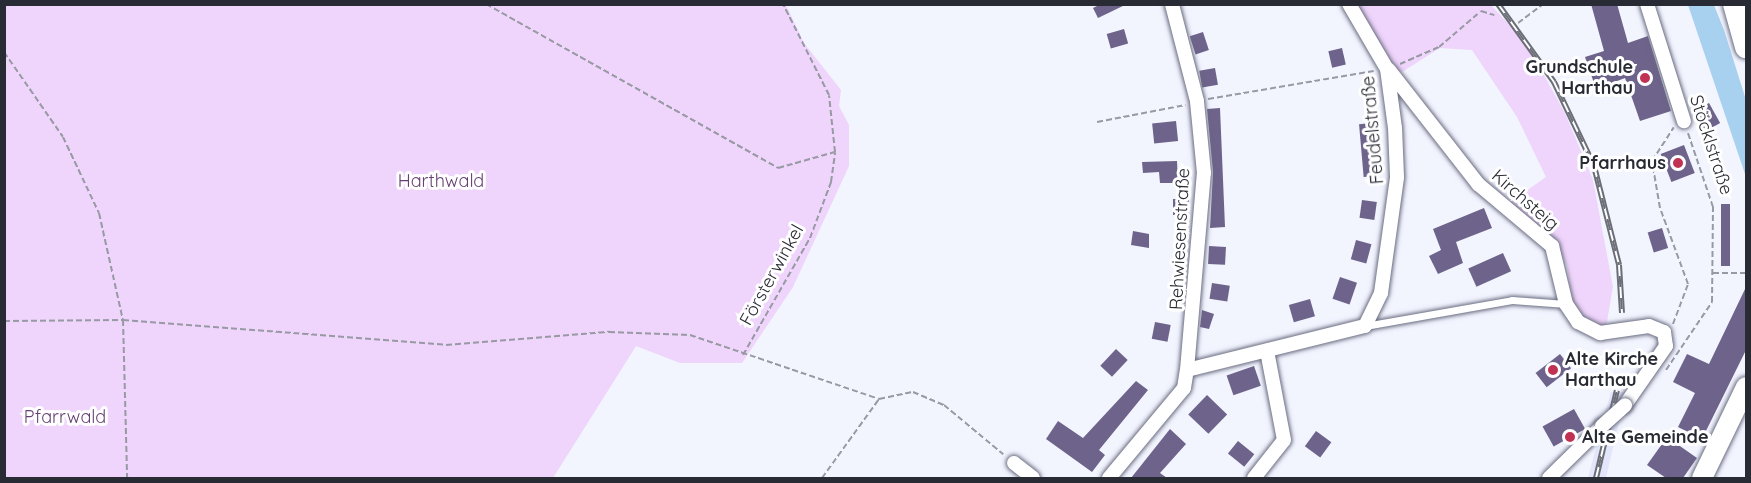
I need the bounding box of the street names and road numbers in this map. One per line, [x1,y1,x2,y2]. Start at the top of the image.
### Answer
street label: Feudelstraße [1358,75,1388,185]
street label: Stöcklstraße [1685,93,1737,197]
street label: Kirchsteig [1487,165,1563,235]
street label: Rehwiesenstraße [1165,167,1195,311]
street label: Försterwinkel [735,221,809,329]

